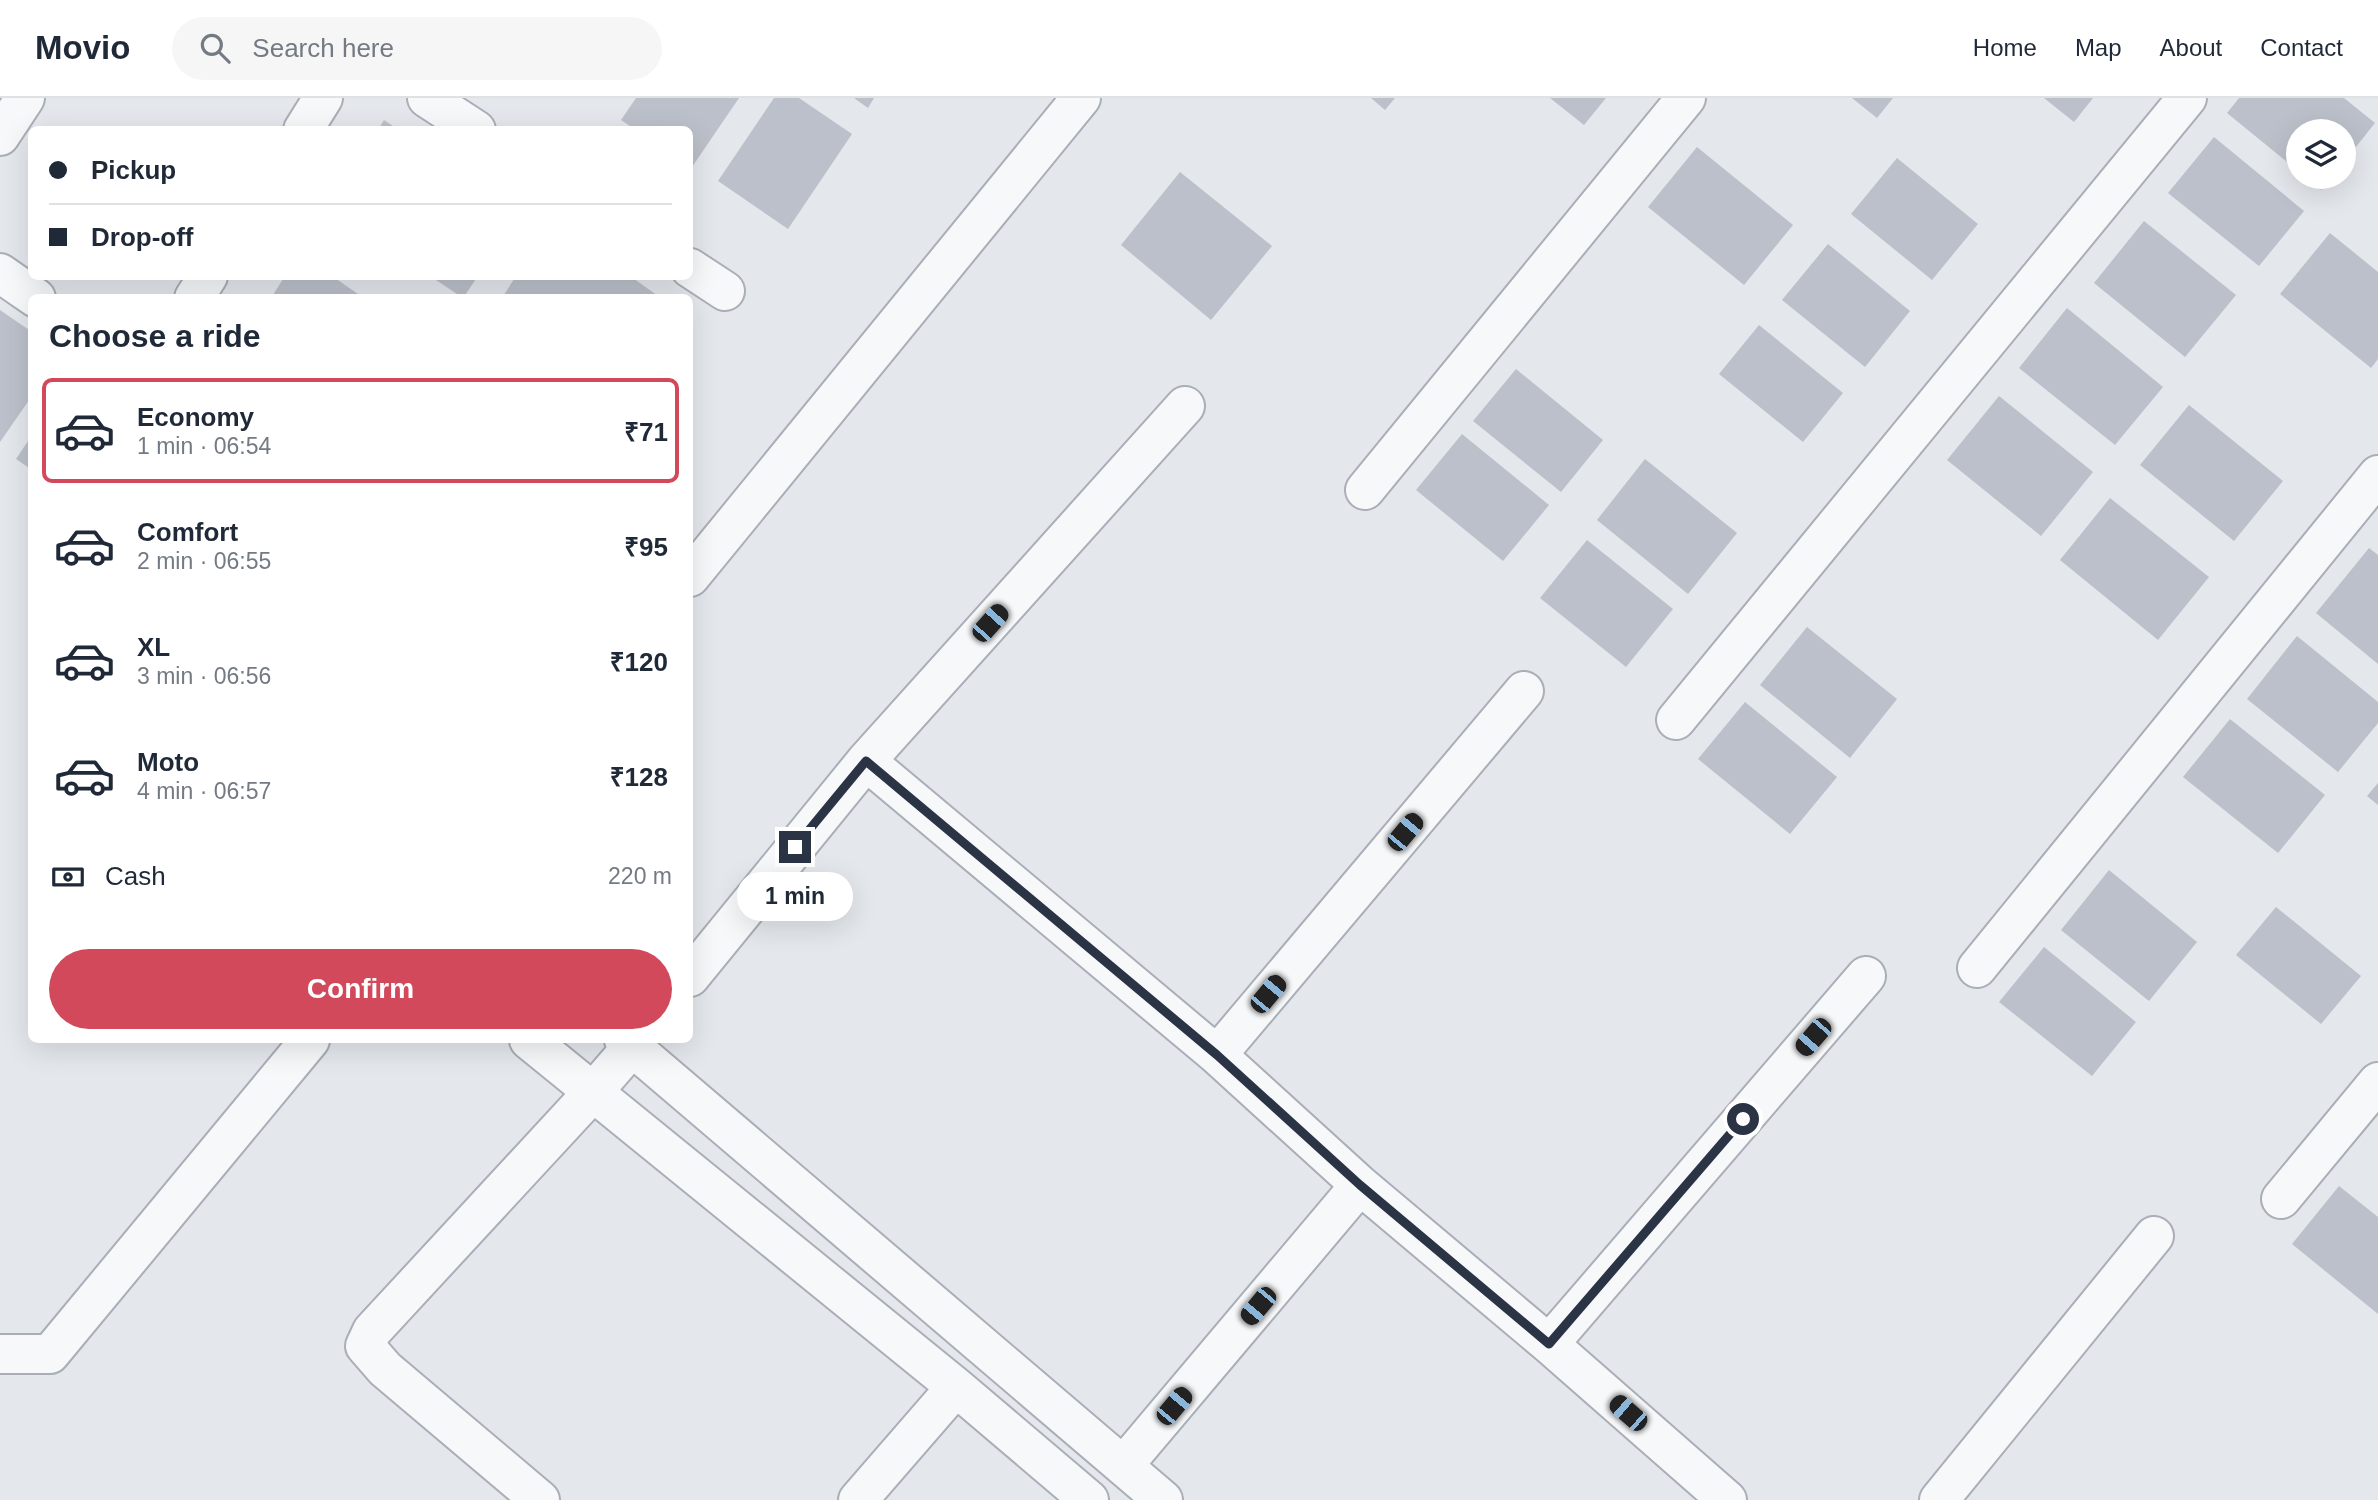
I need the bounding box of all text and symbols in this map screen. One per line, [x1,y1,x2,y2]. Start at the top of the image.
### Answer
search box [172,17,662,80]
text: Movio [35,29,130,66]
icon: search [196,29,234,67]
text: Search here [252,33,394,63]
text: Home [1973,34,2037,61]
text: Map [2075,34,2122,61]
text: About [2160,34,2222,61]
text: Contact [2260,34,2343,61]
map controls [2286,119,2356,189]
button: layers [2286,119,2356,189]
text: Pickup [91,155,176,185]
text: Drop-off [91,222,194,252]
text: Choose a ride [49,318,261,354]
icon: car [53,399,116,462]
text: Economy [137,402,254,432]
text: ₹71 [624,417,668,447]
text: 1 min · 06:54 [137,433,271,459]
icon: car [53,514,116,577]
text: Comfort [137,517,238,547]
text: ₹95 [624,532,668,562]
text: 2 min · 06:55 [137,548,271,574]
car [969,600,1012,646]
icon: car [53,629,116,692]
text: XL [137,632,170,662]
text: ₹120 [610,647,668,677]
text: 3 min · 06:56 [137,663,271,689]
icon: car [53,744,116,807]
text: Moto [137,747,199,777]
text: ₹128 [610,762,668,792]
text: 4 min · 06:57 [137,778,271,804]
car [1384,809,1427,855]
route end [779,831,811,863]
icon: cash [49,858,87,896]
text: Cash [105,861,166,891]
text: 220 m [608,863,672,889]
callout: 1 min [737,872,853,920]
text: 1 min [765,883,825,909]
button: Confirm [49,949,672,1029]
car [1247,971,1290,1017]
car [1792,1014,1835,1060]
route start [1727,1103,1759,1135]
car [1237,1283,1280,1329]
car [1153,1383,1196,1429]
car [1606,1391,1651,1435]

